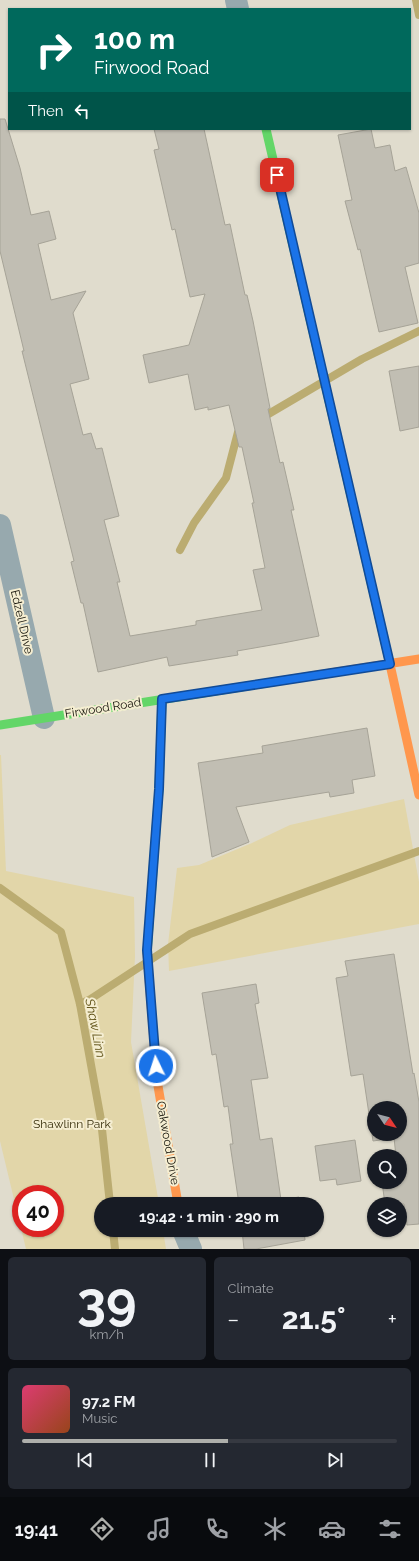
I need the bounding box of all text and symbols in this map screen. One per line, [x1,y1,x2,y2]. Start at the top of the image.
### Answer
text: 100 m [94,23,175,56]
icon: right [28,24,80,76]
text: Firwood Road [94,57,210,78]
icon: left [71,100,93,122]
text: Then [28,102,63,120]
pin [260,158,294,192]
icon: arrive [266,164,288,186]
street label: Edzell Drive [8,589,36,655]
street label: Firwood Road [64,695,142,721]
water label: Shaw Linn [82,996,109,1059]
position arrow [135,1045,177,1087]
street label: Oakwood Drive [154,1100,182,1186]
north arrow [367,1101,407,1141]
map controls [367,1101,407,1237]
park label: Shawlinn Park [33,1117,112,1131]
button: search [367,1149,407,1189]
speed limit sign: 40 [12,1185,64,1237]
button: layers [367,1197,407,1237]
text: 19:42 · 1 min · 290 m [139,1208,279,1226]
text: 39 [77,1270,137,1331]
text: Climate [228,1281,274,1296]
text: 21.5° [282,1301,345,1336]
text: − [228,1306,239,1332]
text: + [388,1306,397,1332]
text: km/h [90,1327,124,1342]
text: 97.2 FM [82,1393,135,1411]
text: Music [82,1411,117,1426]
icon: previous [74,1449,96,1471]
icon: pause [199,1449,221,1471]
icon: next [324,1449,346,1471]
icon: directions [88,1515,116,1543]
icon: music [145,1515,173,1543]
icon: phone [203,1515,231,1543]
icon: climate [261,1515,289,1543]
icon: car [318,1515,346,1543]
icon: filters [376,1515,404,1543]
text: 19:41 [15,1519,58,1540]

